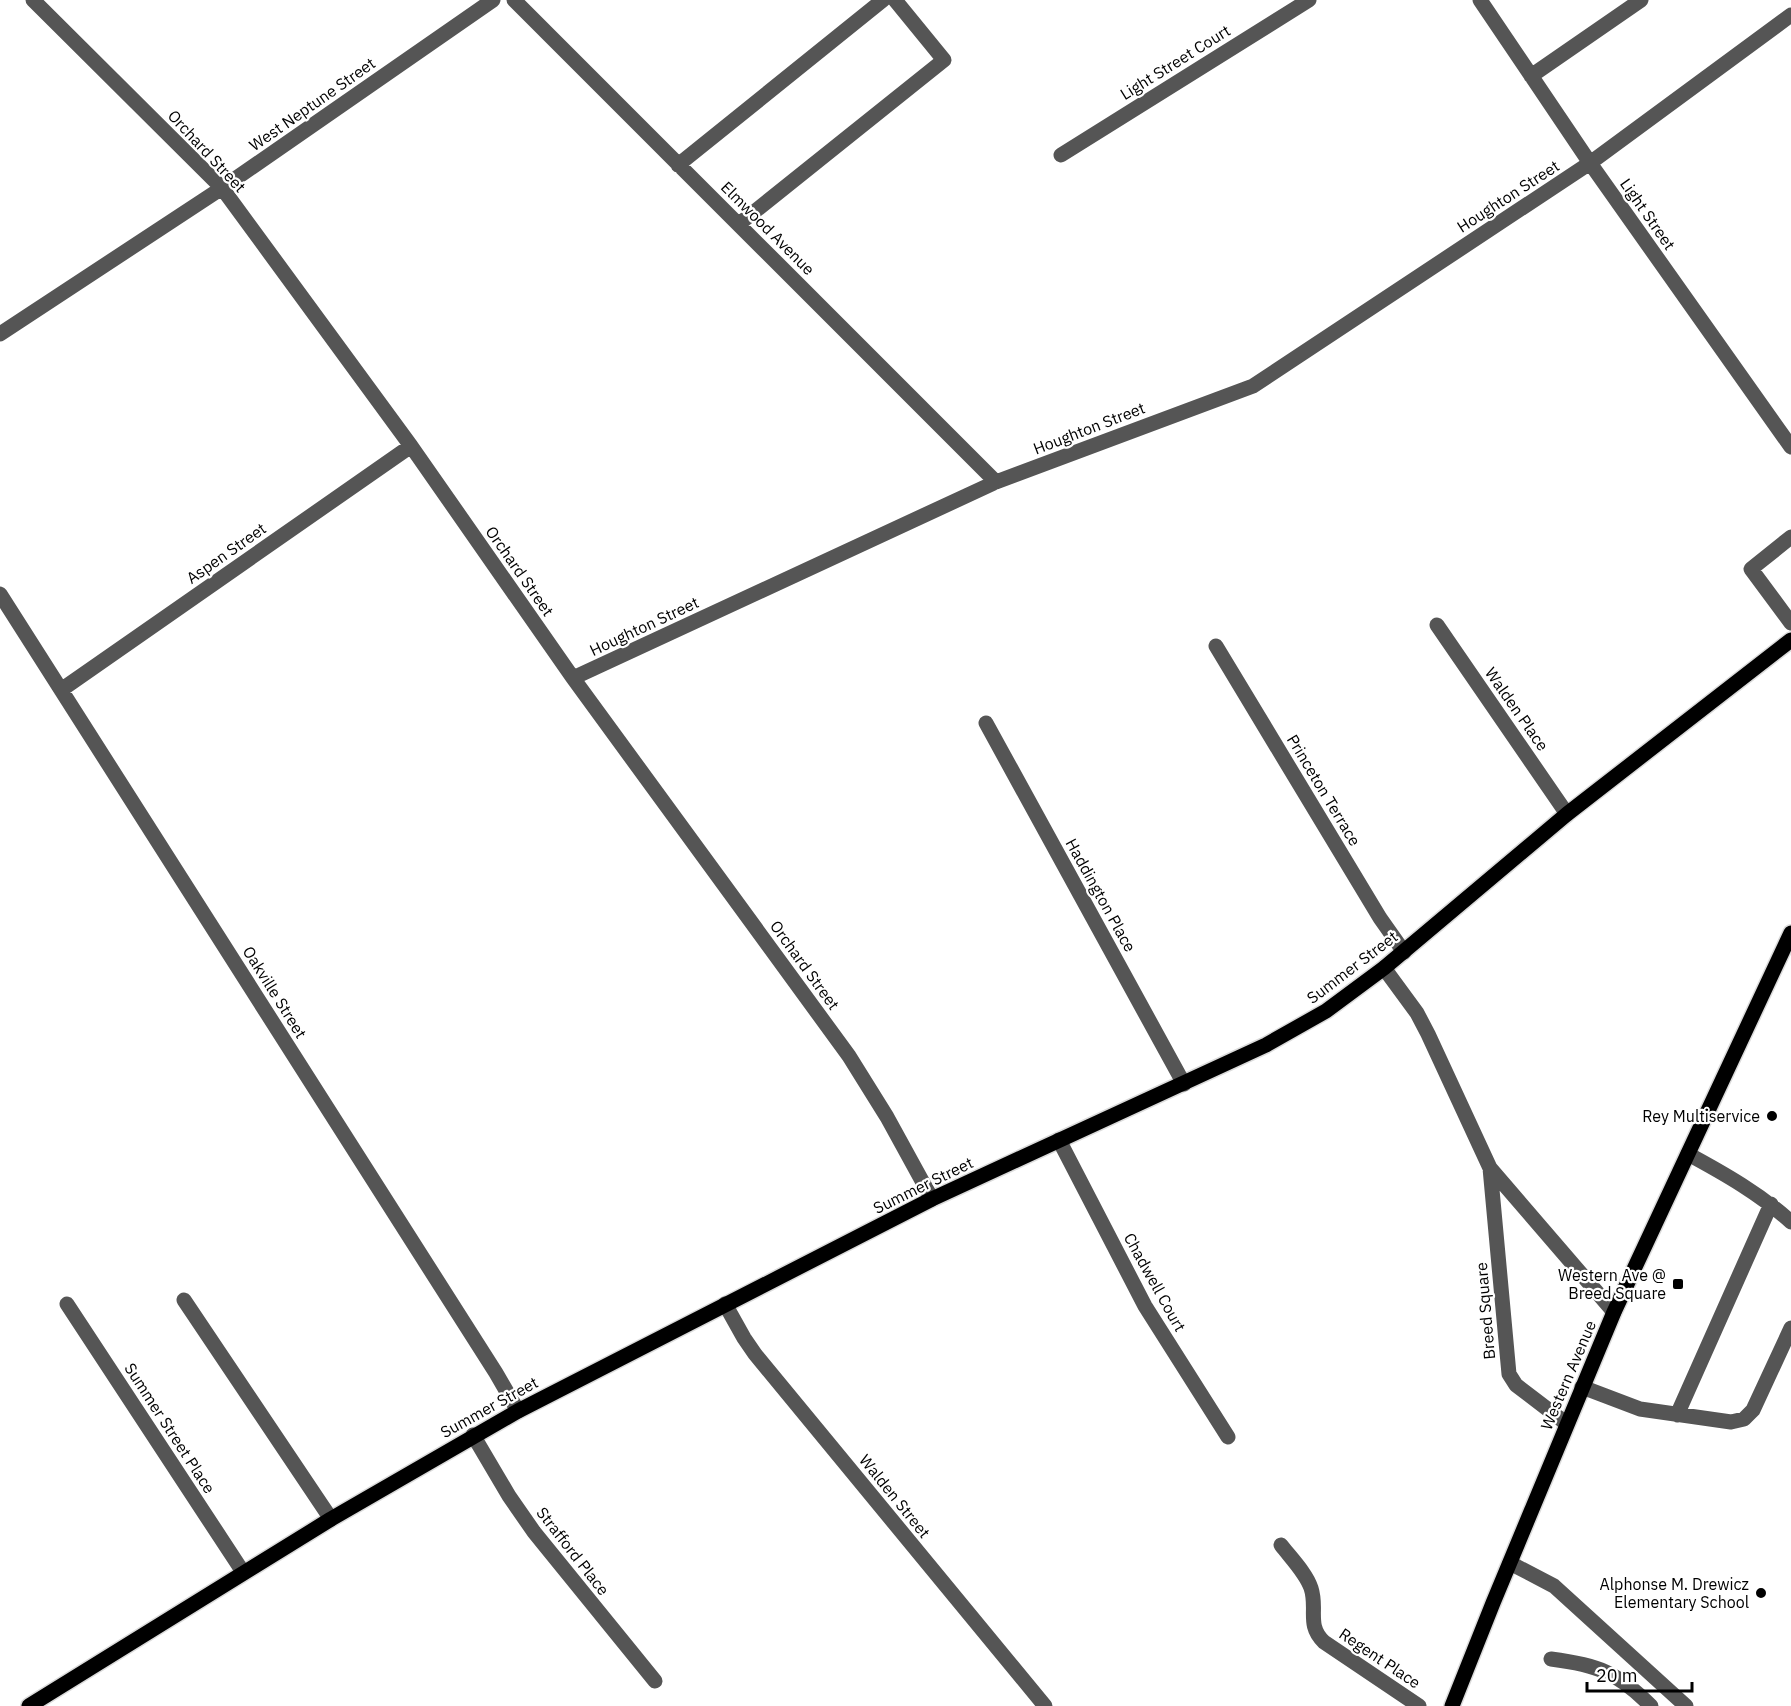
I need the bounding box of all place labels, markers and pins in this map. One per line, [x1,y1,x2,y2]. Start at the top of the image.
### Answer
place label: Rey Multiservice [1642,1106,1760,1126]
marker: Rey Multiservice [1765,1109,1779,1123]
place label: Western Ave @ Breed Square [1558,1265,1666,1303]
marker: Western Ave @ Breed Square [1671,1277,1685,1291]
place label: Alphonse M. Drewicz Elementary School [1600,1574,1749,1612]
marker: Alphonse M. Drewicz Elementary School [1754,1586,1768,1600]

